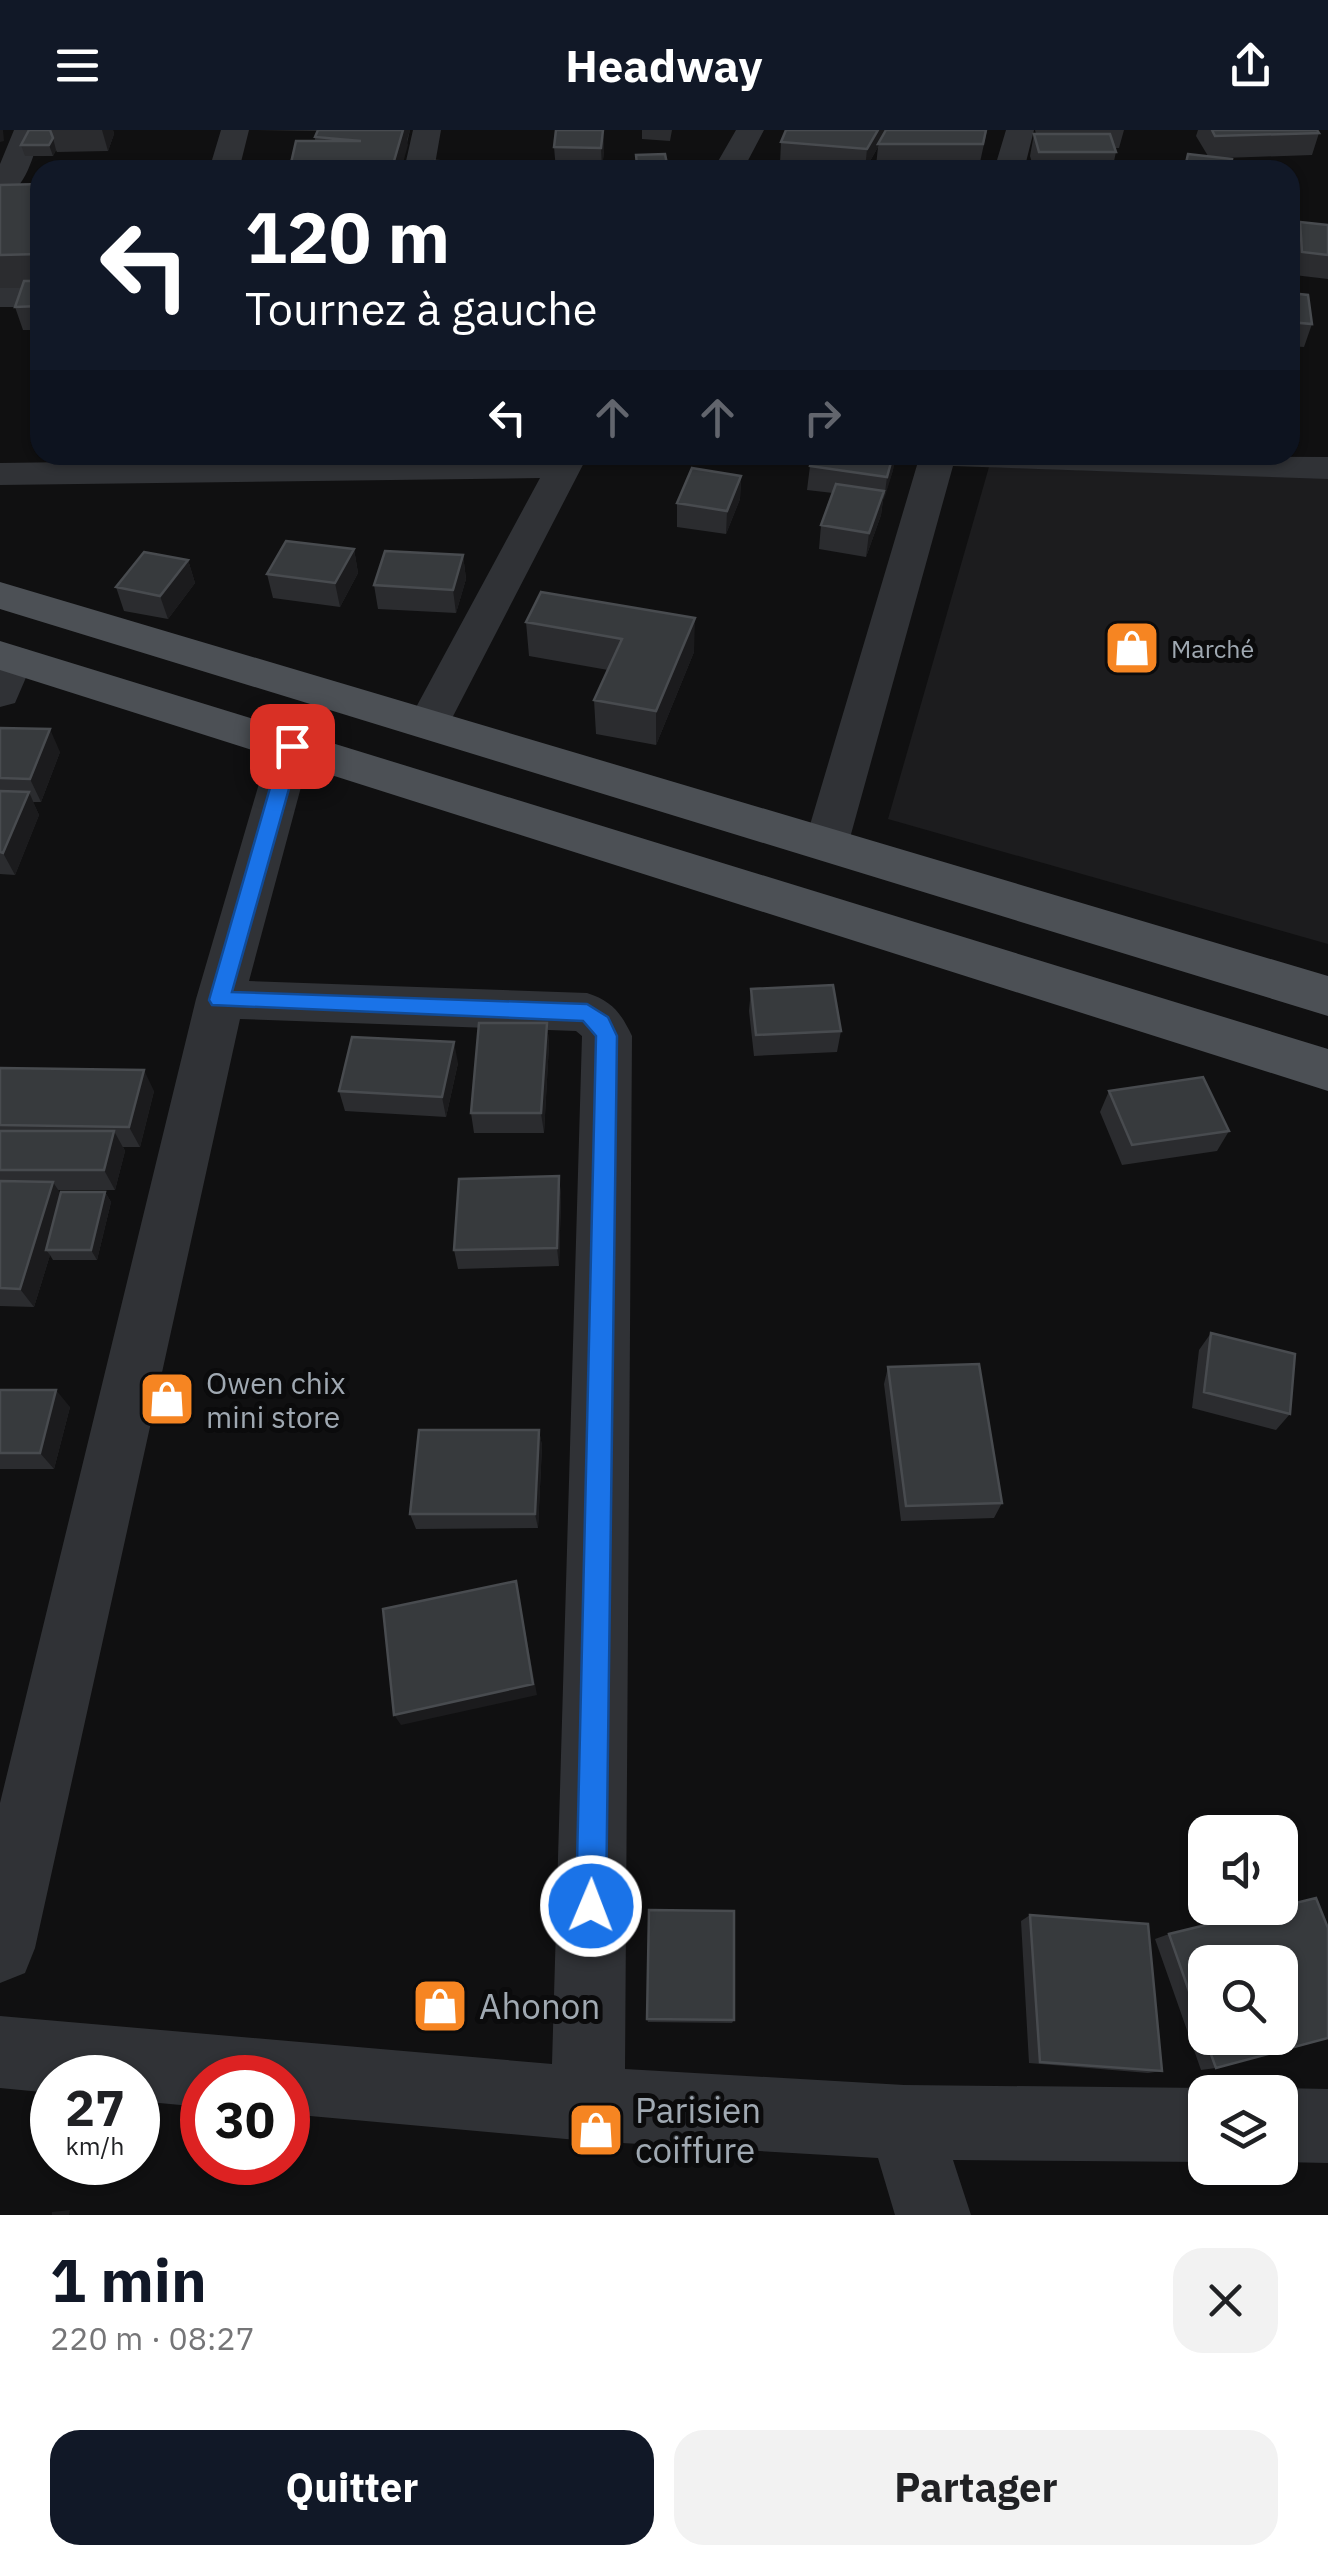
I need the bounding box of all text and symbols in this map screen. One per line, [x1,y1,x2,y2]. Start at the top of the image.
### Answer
text: Headway [565,36,763,94]
icon: menu [50,38,105,93]
icon: share [1223,38,1278,93]
text: 120 m [245,191,450,282]
icon: left [80,200,210,330]
text: Tournez à gauche [245,279,597,337]
icon: left [480,390,535,445]
icon: ahead [585,390,640,445]
icon: ahead [690,390,745,445]
icon: right [795,390,850,445]
shop icon: Marché [1102,618,1162,678]
place label: Marché [1171,632,1254,665]
pin [250,704,335,789]
icon: arrive [265,719,320,774]
place label: Owen chix mini store [206,1363,346,1436]
shop icon: Owen chix mini store [137,1369,197,1429]
map controls [1188,1815,1298,2185]
button: sound [1188,1815,1298,1925]
position arrow [539,1854,643,1958]
button: search [1188,1945,1298,2055]
shop icon: Ahonon [410,1976,470,2036]
place label: Ahonon [479,1983,600,2029]
speed limit sign: 30 [180,2055,310,2185]
text: 27 [65,2075,125,2140]
button: layers [1188,2075,1298,2185]
place label: Parisien coiffure [635,2087,761,2173]
shop icon: Parisien coiffure [566,2100,626,2160]
text: km/h [66,2129,124,2162]
text: 1 min [50,2240,207,2319]
button: close [1173,2248,1278,2353]
text: 220 m · 08:27 [50,2317,255,2359]
button: Quitter [50,2430,654,2545]
button: Partager [674,2430,1278,2545]

